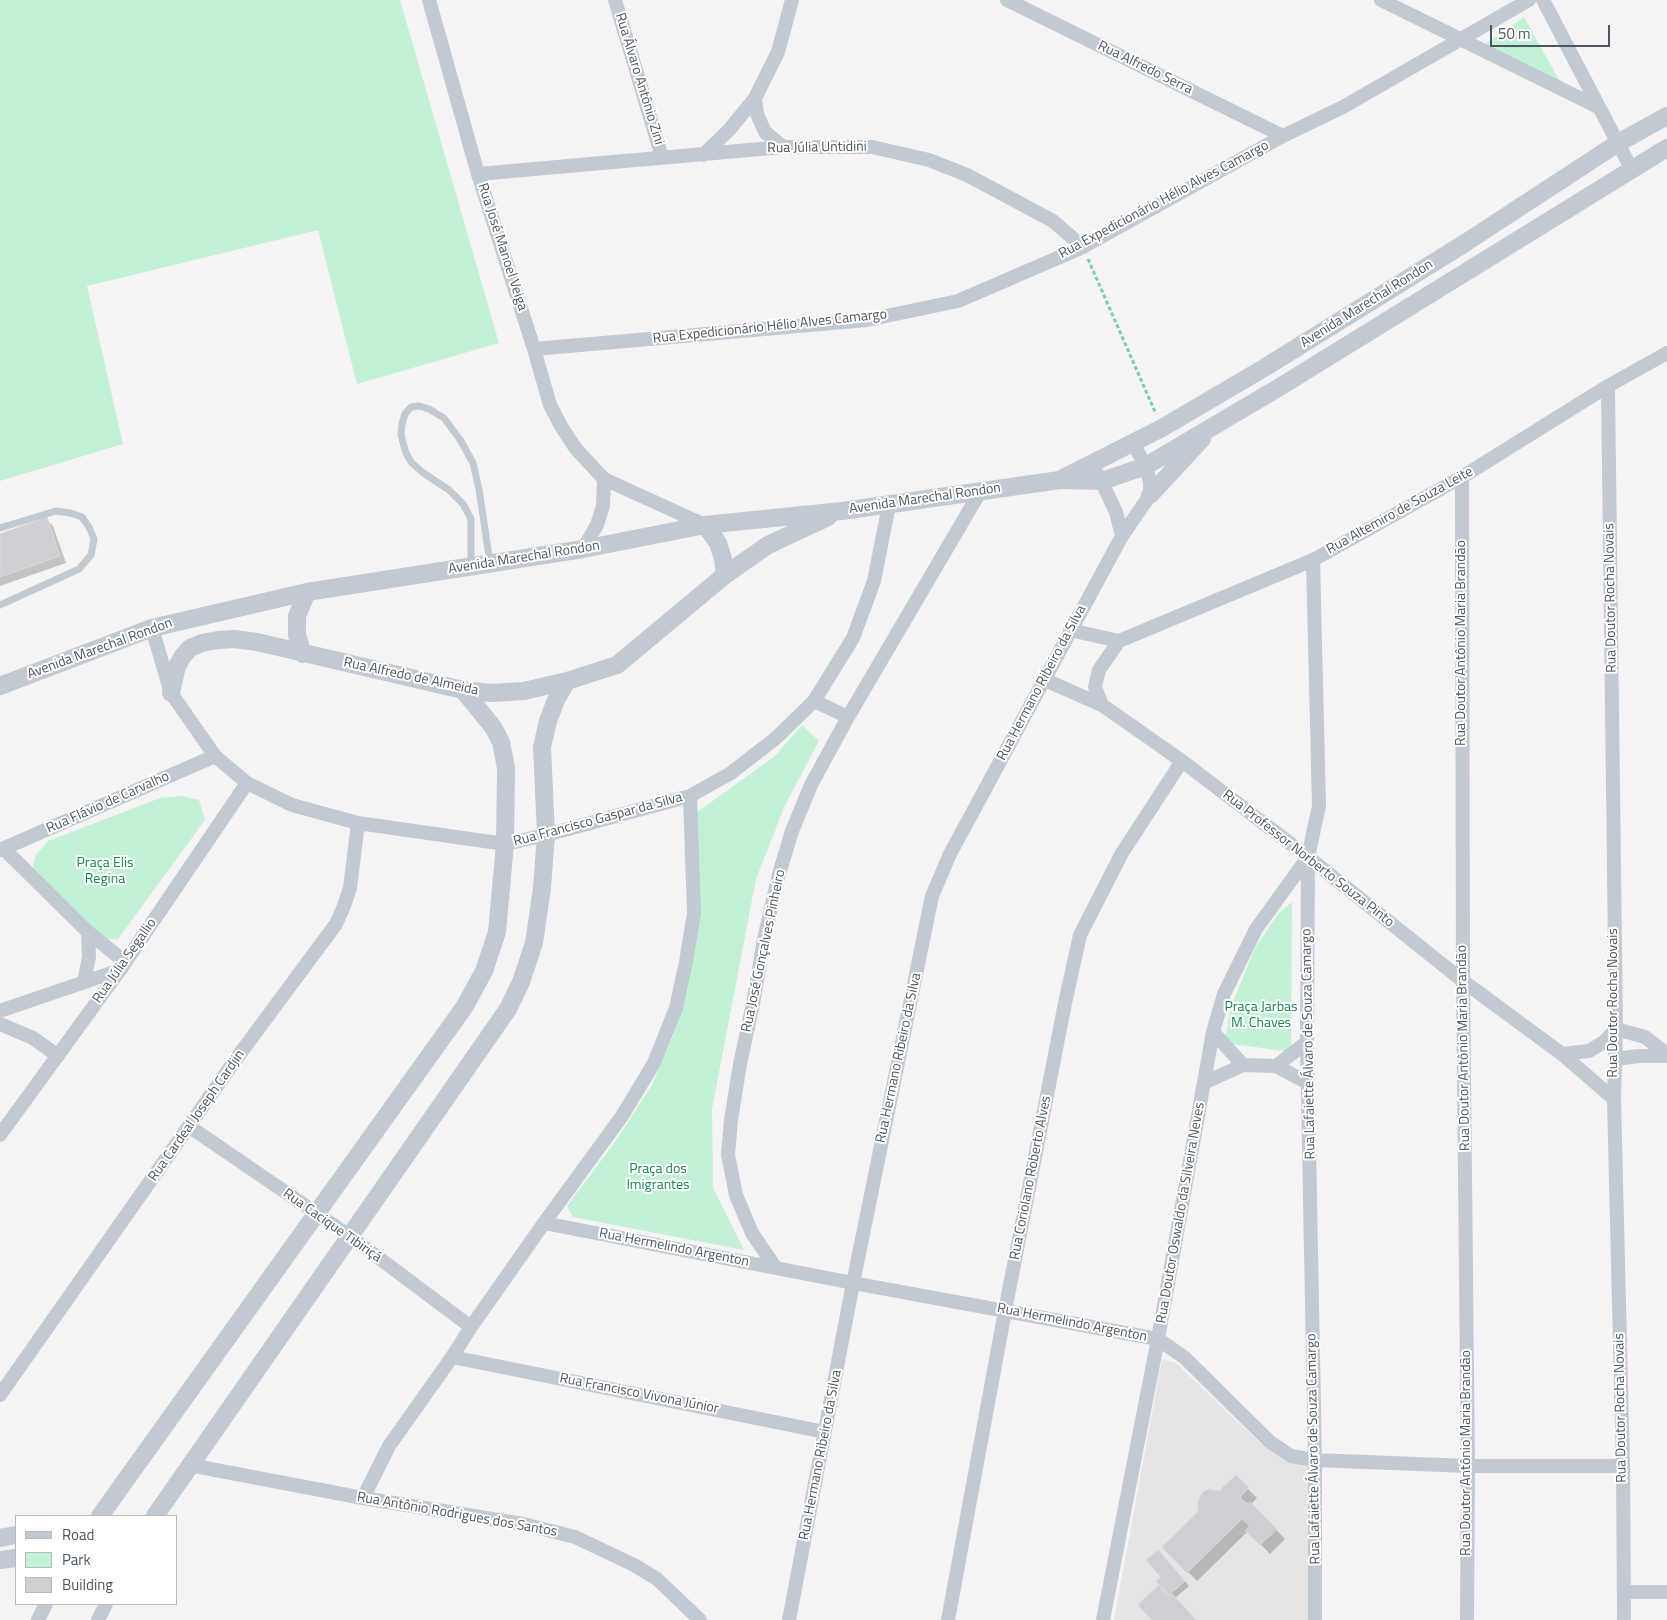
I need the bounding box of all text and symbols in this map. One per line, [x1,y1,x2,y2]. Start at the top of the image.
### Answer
street label: Rua Álvaro Antônio Zini [611,11,667,147]
scale bar [1492,15,1612,47]
text: 50 m [1498,22,1531,45]
street label: Rua Alfredo Serra [1095,38,1195,98]
street label: Rua Expedicionário Hélio Alves Camargo [1056,137,1272,263]
street label: Rua Júlia Untidini [767,139,867,157]
street label: Rua José Manoel Veiga [473,181,531,313]
street label: Avenida Marechal Rondon [1298,256,1436,352]
street label: Rua Expedicionário Hélio Alves Camargo [652,306,888,348]
street label: Rua Altemiro de Souza Leite [1324,464,1476,558]
street label: Avenida Marechal Rondon [848,480,1002,518]
street label: Rua Doutor Rocha Novais [1601,523,1621,673]
street label: Avenida Marechal Rondon [447,538,601,578]
street label: Rua Doutor Antônio Maria Brandão [1454,540,1470,746]
street label: Rua Hermano Ribeiro da Silva [994,602,1090,764]
street label: Avenida Marechal Rondon [25,615,175,683]
street label: Rua Alfredo de Almeida [342,655,480,699]
street label: Rua Flávio de Carvalho [44,768,172,838]
street label: Rua Professor Norberto Souza Pinto [1219,787,1397,931]
street label: Rua Francisco Gaspar da Silva [512,789,684,851]
park label: Praça Elis Regina [77,856,133,889]
street label: Rua José Gonçalves Pinheiro [739,868,789,1034]
street label: Rua Júlia Segallio [90,915,160,1007]
street label: Rua Lafaiette Álvaro de Souza Camargo [1299,928,1319,1160]
street label: Rua Doutor Rocha Novais [1606,928,1622,1078]
street label: Rua Doutor Antônio Maria Brandão [1454,945,1474,1151]
street label: Rua Hermano Ribeiro da Silva [873,971,925,1145]
park label: Praça Jarbas M. Chaves [1224,1000,1298,1032]
street label: Rua Cardeal Joseph Cardjin [145,1047,249,1185]
street label: Rua Coriolano Roberto Alves [1007,1095,1055,1261]
street label: Rua Doutor Oswaldo da Silveira Neves [1153,1101,1209,1325]
park label: Praça dos Imigrantes [626,1162,690,1194]
street label: Rua Cacique Tibiriçá [279,1186,385,1266]
street label: Rua Hermelindo Argenton [598,1225,750,1271]
street label: Rua Hermelindo Argenton [996,1300,1148,1346]
street label: Rua Lafaiette Álvaro de Souza Camargo [1304,1333,1324,1565]
street label: Rua Doutor Rocha Novais [1611,1333,1631,1483]
street label: Rua Doutor Antônio Maria Brandão [1459,1350,1475,1556]
street label: Rua Hermano Ribeiro da Silva [796,1368,846,1542]
street label: Rua Francisco Vivona Júnior [558,1370,720,1418]
street label: Rua Antônio Rodrigues dos Santos [356,1489,558,1541]
legend [15,1515,178,1605]
text: Road [62,1523,94,1546]
text: Park [62,1548,91,1571]
text: Building [62,1573,113,1596]

